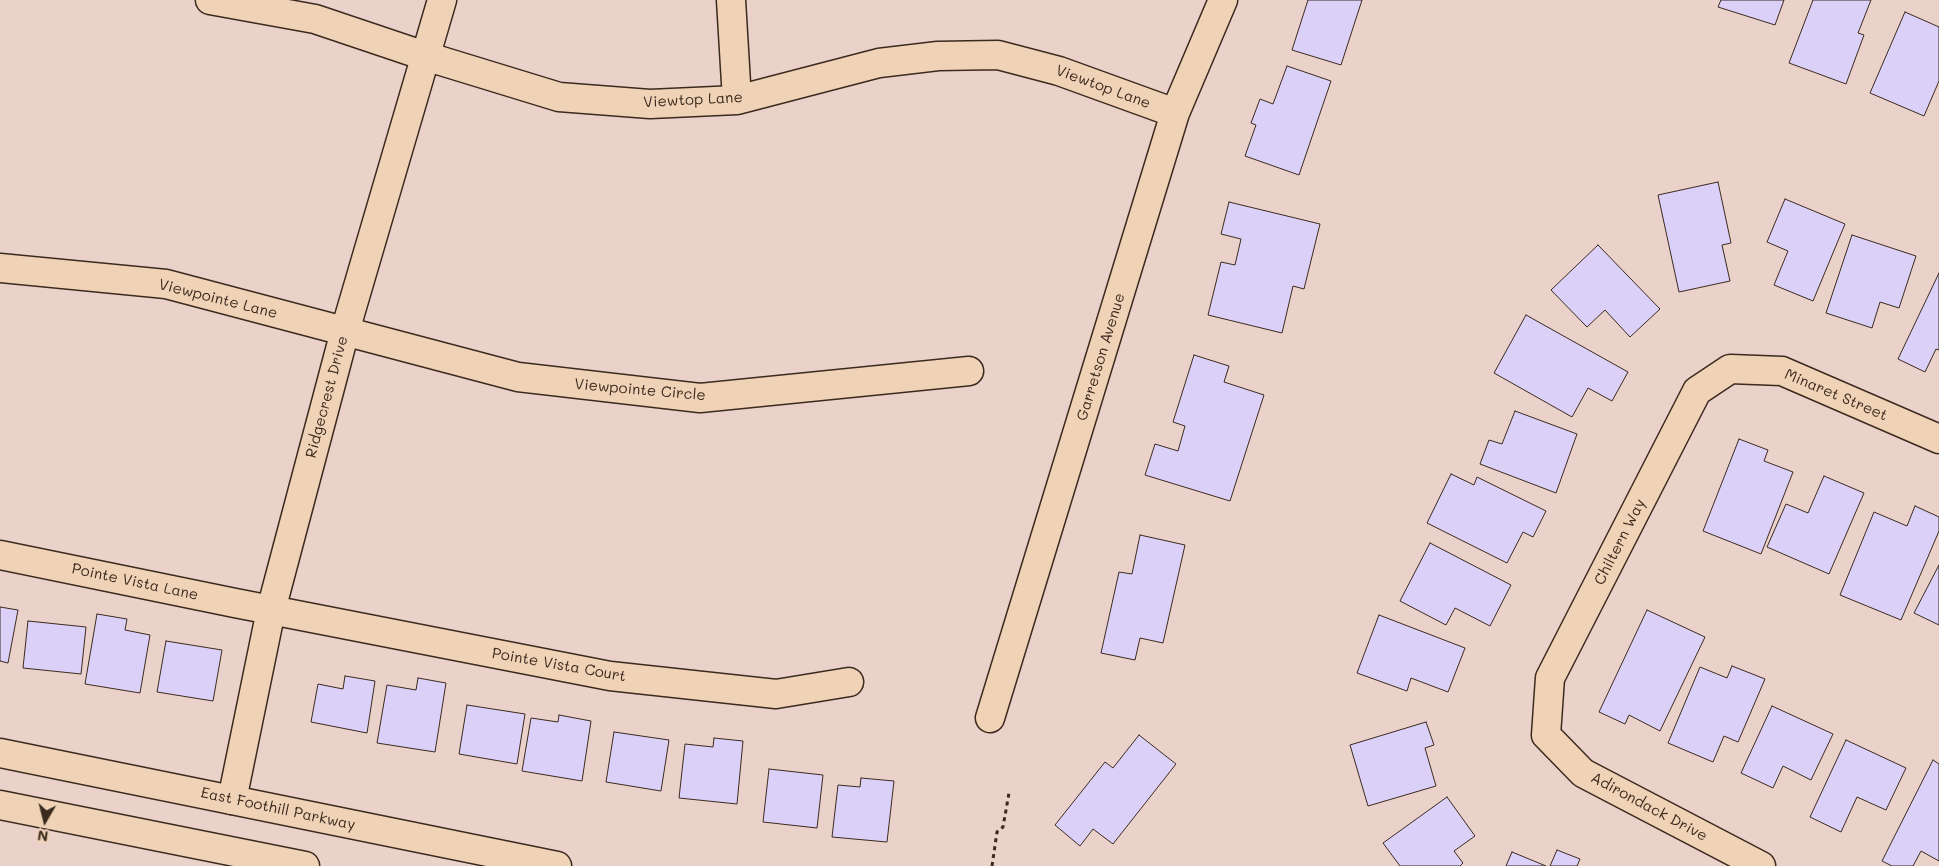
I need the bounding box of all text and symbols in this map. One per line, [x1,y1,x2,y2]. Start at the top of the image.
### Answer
street label: Viewtop Lane [1053,62,1153,112]
street label: Viewtop Lane [643,88,743,112]
street label: Viewpointe Lane [157,276,279,322]
street label: Garretson Avenue [1073,291,1129,423]
street label: Ridgecrest Drive [302,334,352,460]
street label: Minaret Street [1782,365,1890,425]
street label: Viewpointe Circle [574,375,706,405]
street label: Chiltern Way [1591,496,1649,588]
street label: Pointe Vista Lane [70,560,200,604]
street label: Pointe Vista Court [491,644,627,686]
street label: Adirondack Drive [1588,769,1710,845]
street label: East Foothill Parkway [199,784,357,834]
north arrow [20,796,70,846]
text: N [36,826,49,846]

